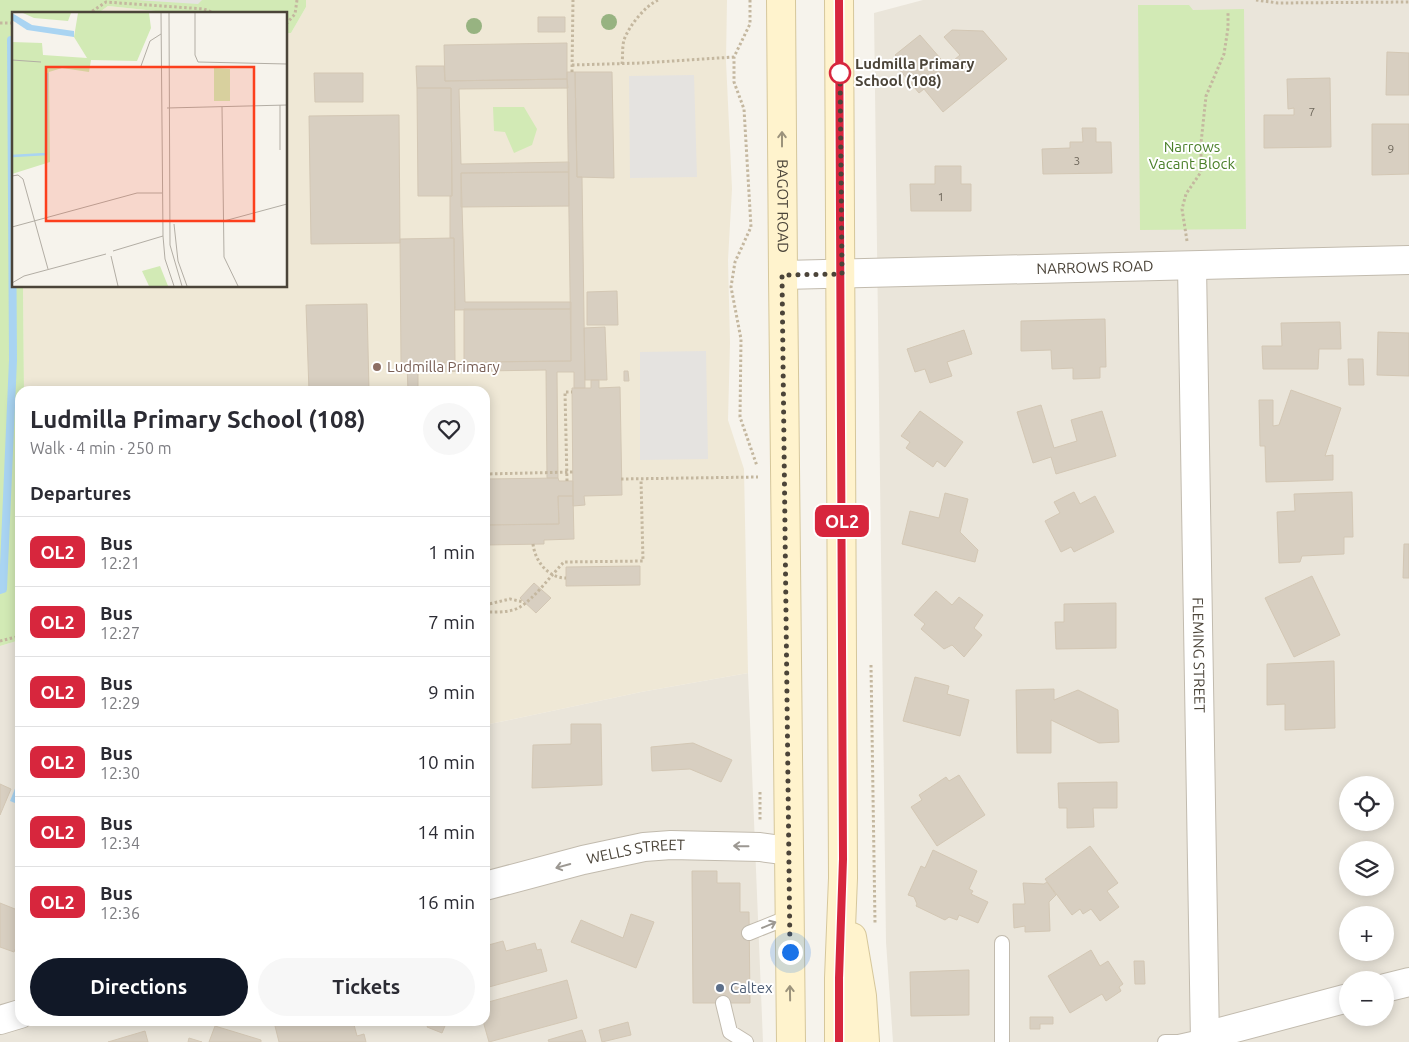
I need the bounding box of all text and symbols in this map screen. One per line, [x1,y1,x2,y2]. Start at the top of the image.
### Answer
inset map [12,12,288,288]
place label: Ludmilla Primary School (108) [855,55,975,89]
marker: Ludmilla Primary School (108) [829,62,851,84]
house number: 7 [1309,105,1315,118]
one-way arrow [777,131,787,148]
park label: Narrows Vacant Block [1149,138,1236,172]
house number: 9 [1388,142,1394,155]
house number: 3 [1074,154,1080,167]
street label: BAGOT ROAD [774,159,792,253]
house number: 1 [938,190,944,203]
street label: NARROWS ROAD [1036,257,1154,277]
place label: Ludmilla Primary [387,358,500,375]
marker: Ludmilla Primary [371,361,383,373]
button: heart [423,403,475,455]
text: Ludmilla Primary School (108) [30,406,365,433]
text: Walk · 4 min · 250 m [30,439,172,457]
text: Departures [30,482,131,504]
line badge: OL2 [813,505,871,537]
text: OL2 [825,511,859,531]
text: Bus [100,532,133,554]
text: 1 min [428,541,475,563]
text: OL2 [40,542,75,562]
text: 12:21 [100,554,140,572]
street label: FLEMING STREET [1190,597,1208,714]
text: Bus [100,602,133,624]
text: 7 min [428,611,475,633]
text: OL2 [40,612,75,632]
text: 12:27 [100,624,140,642]
text: Bus [100,672,133,694]
text: 9 min [428,681,475,703]
text: OL2 [40,682,75,702]
text: 12:29 [100,694,140,712]
text: Bus [100,742,133,764]
text: 10 min [417,751,475,773]
text: OL2 [40,752,75,772]
text: 12:30 [100,764,140,782]
map controls [1339,776,1394,1026]
button: locate [1339,776,1394,831]
text: Bus [100,812,133,834]
text: 14 min [417,821,475,843]
text: OL2 [40,822,75,842]
text: 12:34 [100,834,140,852]
street label: WELLS STREET [585,836,686,867]
button: layers [1339,841,1394,896]
one-way arrow [733,842,749,851]
one-way arrow [555,861,571,871]
text: Bus [100,882,133,904]
text: 16 min [417,891,475,913]
text: OL2 [40,892,75,912]
text: 12:36 [100,904,140,922]
button: + [1339,906,1394,961]
one-way arrow [761,920,776,930]
your location [778,940,803,965]
button: Directions [30,958,248,1016]
button: Tickets [258,958,475,1016]
button: − [1339,971,1394,1026]
place label: Caltex [730,979,773,996]
marker: Caltex [714,982,726,994]
one-way arrow [785,986,795,1002]

